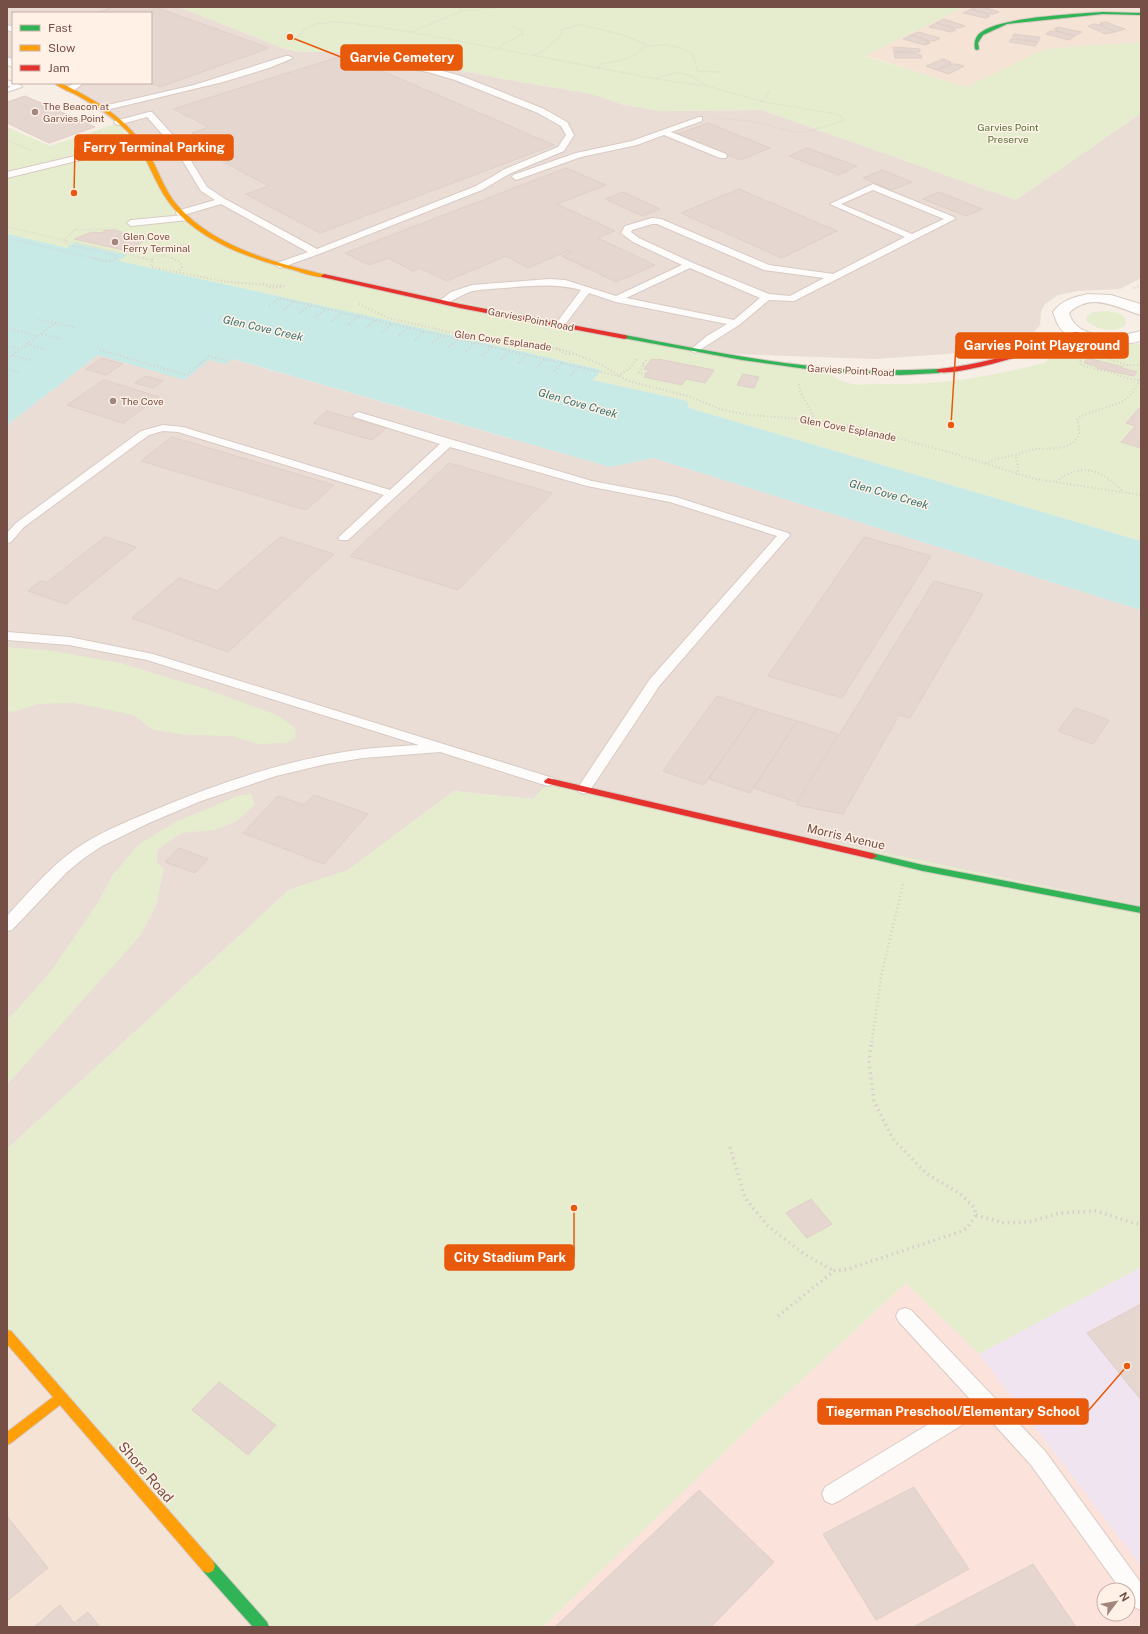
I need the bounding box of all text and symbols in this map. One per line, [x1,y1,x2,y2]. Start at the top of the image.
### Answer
legend [12,12,152,84]
text: Fast [48,21,73,35]
text: Slow [48,41,76,55]
callout: Garvie Cemetery [341,45,462,70]
text: Garvie Cemetery [350,50,455,65]
text: Jam [48,61,70,75]
place label: The Beacon at Garvies Point [43,100,109,124]
marker: The Beacon at Garvies Point [30,107,40,117]
park label: Garvies Point Preserve [977,121,1039,145]
callout: Ferry Terminal Parking [75,135,233,160]
text: Ferry Terminal Parking [83,140,225,155]
place label: Glen Cove Ferry Terminal [123,230,190,254]
marker: Glen Cove Ferry Terminal [110,237,120,247]
street label: Garvies Point Road [487,305,575,333]
water label: Glen Cove Creek [222,313,304,343]
street label: Glen Cove Esplanade [454,327,553,353]
callout: Garvies Point Playground [956,333,1128,358]
text: Garvies Point Playground [964,338,1120,353]
street label: Garvies Point Road [807,362,895,378]
water label: Glen Cove Creek [537,386,619,420]
place label: The Cove [121,395,164,407]
marker: The Cove [108,396,118,406]
street label: Glen Cove Esplanade [799,413,898,443]
water label: Glen Cove Creek [848,477,930,511]
street label: Morris Avenue [806,821,887,853]
callout: City Stadium Park [445,1245,574,1270]
text: City Stadium Park [454,1250,567,1265]
callout: Tiegerman Preschool/Elementary School [818,1399,1088,1424]
text: Tiegerman Preschool/Elementary School [826,1404,1080,1419]
street label: Shore Road [115,1438,177,1506]
north arrow [1096,1582,1136,1622]
text: N [1117,1590,1132,1604]

